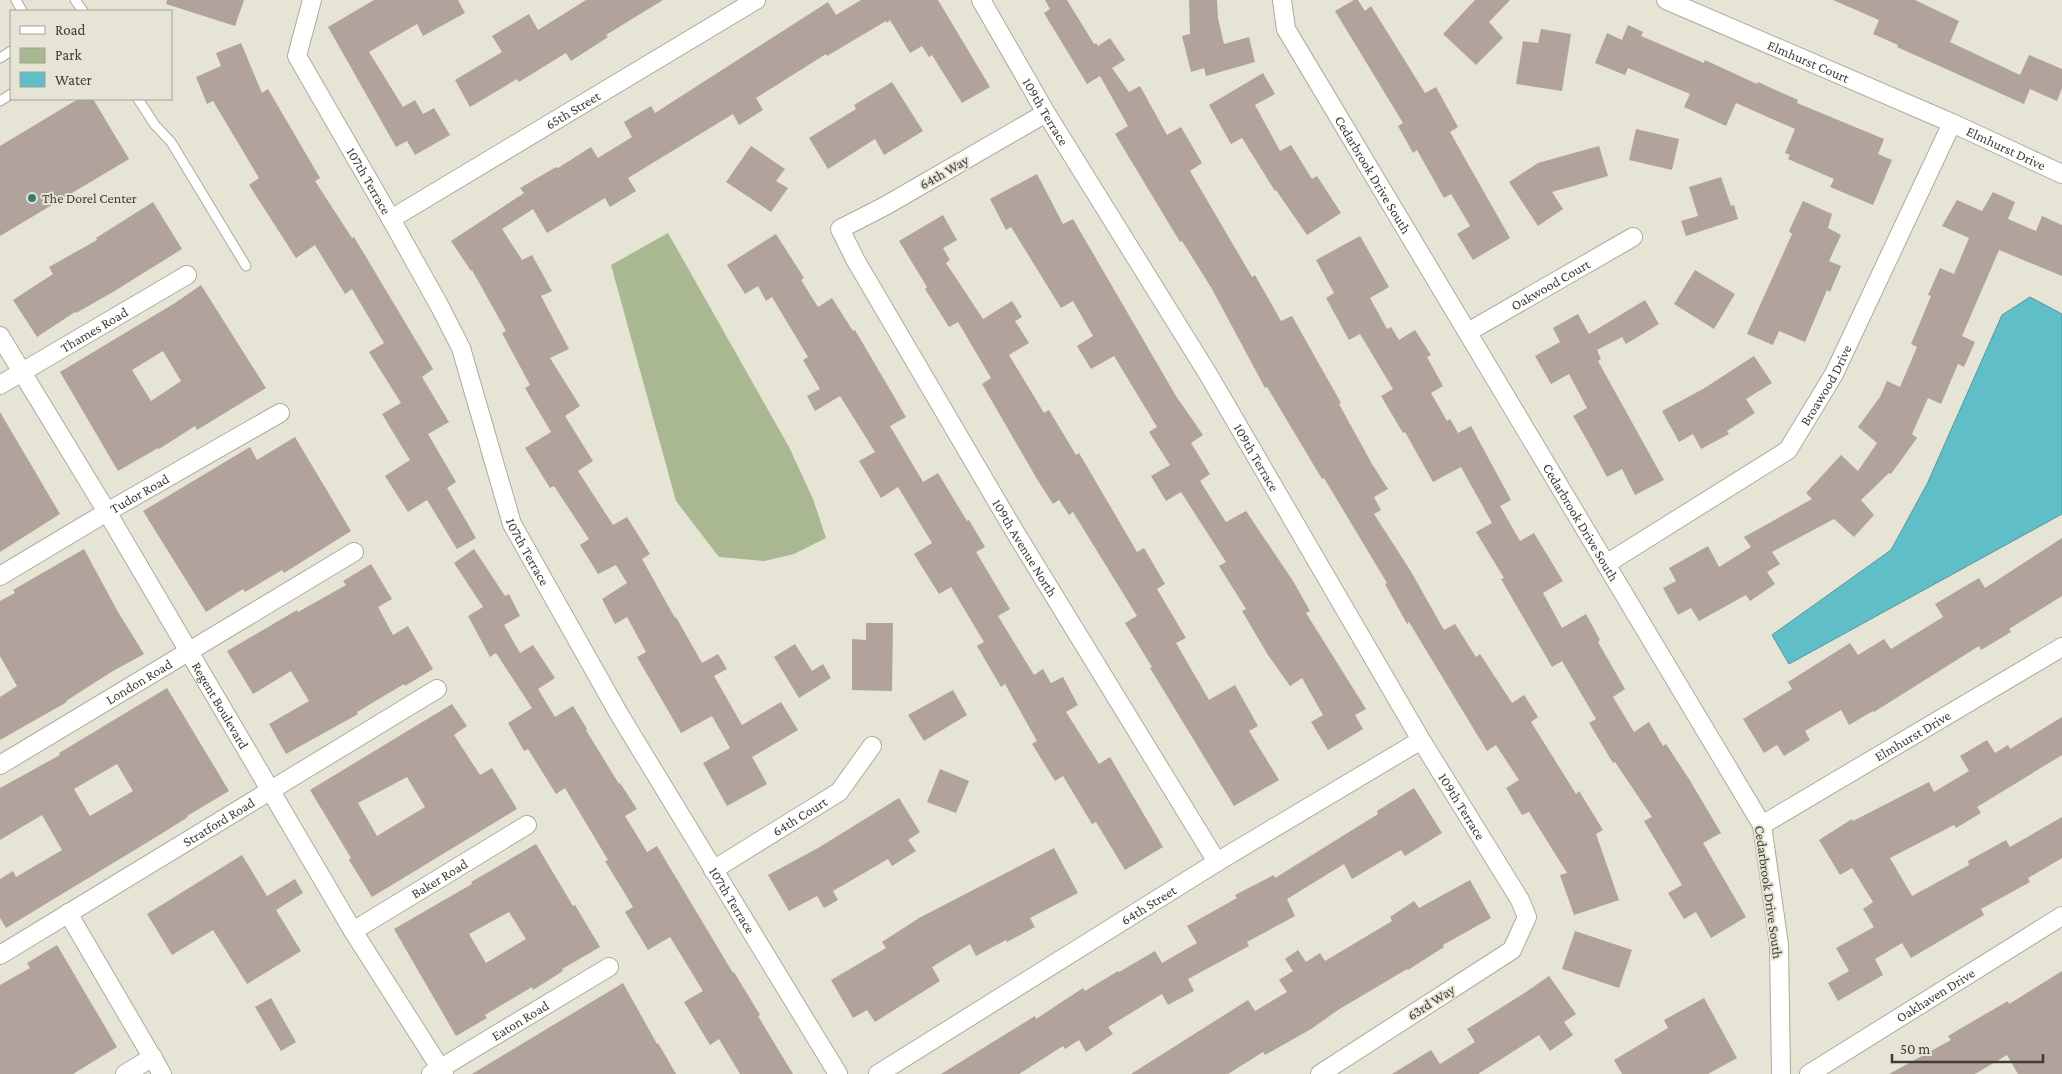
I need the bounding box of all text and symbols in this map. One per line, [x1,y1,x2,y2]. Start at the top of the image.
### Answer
legend [10,10,172,100]
text: Road [55,22,86,38]
street label: Elmhurst Court [1765,37,1852,86]
text: Park [55,47,82,63]
text: Water [55,72,92,88]
street label: 109th Terrace [1019,75,1072,148]
street label: 65th Street [542,87,603,133]
street label: Cedarbrook Drive South [1332,113,1415,237]
street label: Elmhurst Drive [1964,123,2048,173]
street label: 107th Terrace [343,144,395,217]
street label: 64th Way [917,151,972,192]
place label: The Dorel Center [42,190,137,206]
marker: The Dorel Center [26,192,38,204]
street label: Oakwood Court [1508,255,1593,314]
street label: Thames Road [57,303,131,356]
street label: Broawood Drive [1797,342,1855,428]
street label: 109th Terrace [1231,421,1282,494]
street label: Cedarbrook Drive South [1540,460,1623,584]
street label: Tudor Road [107,470,172,517]
street label: 109th Avenue North [989,496,1061,600]
street label: 107th Terrace [503,516,553,588]
street label: London Road [103,655,175,708]
street label: Regent Boulevard [189,659,252,752]
street label: Elmhurst Drive [1872,707,1953,764]
street label: 109th Terrace [1435,770,1489,843]
street label: 64th Court [769,793,830,839]
street label: Stratford Road [180,794,258,850]
street label: Cedarbrook Drive South [1752,824,1786,960]
street label: Baker Road [408,855,471,902]
street label: 107th Terrace [706,864,758,936]
street label: 64th Street [1118,881,1179,928]
street label: Oakhaven Drive [1893,965,1978,1026]
street label: 63rd Way [1404,981,1458,1023]
street label: Eaton Road [489,997,552,1044]
scale bar [1892,1032,2043,1064]
text: 50 m [1900,1041,1930,1057]

